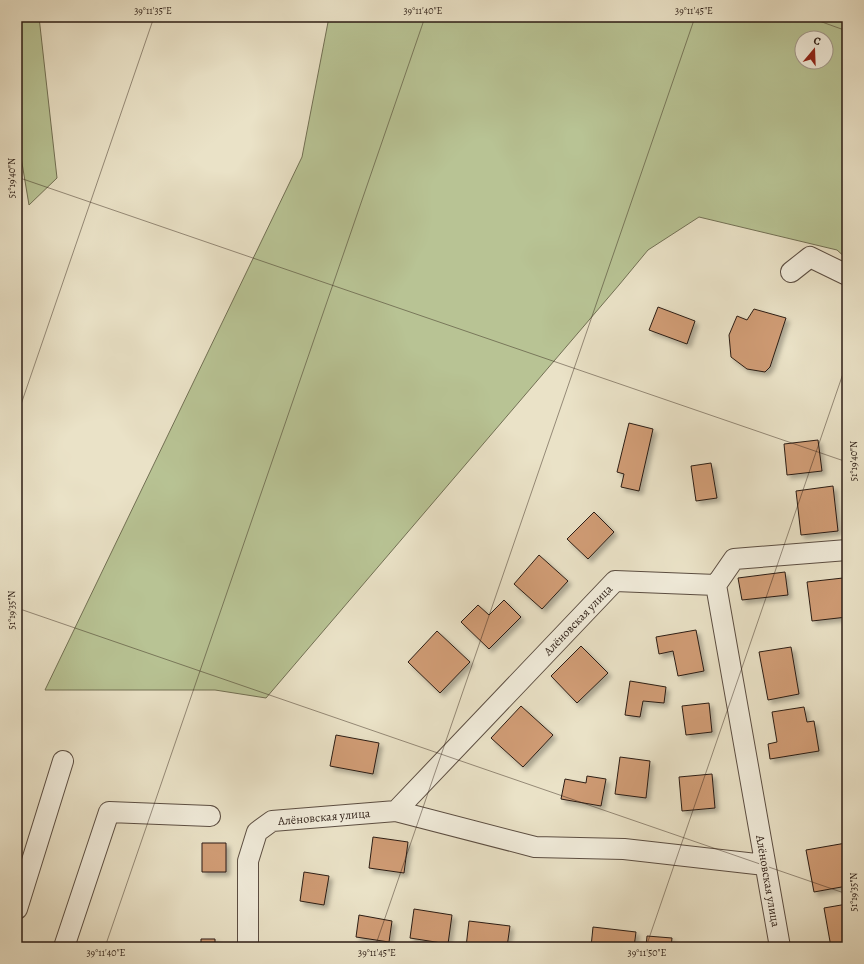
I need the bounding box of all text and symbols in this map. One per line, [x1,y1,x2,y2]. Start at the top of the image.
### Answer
text: 39°11'35"E [134,4,172,17]
text: 39°11'40"E [403,4,443,17]
text: 39°11'45"E [675,4,713,17]
north arrow [794,30,834,70]
text: С [811,33,823,49]
text: 51°19'40"N [5,158,18,198]
text: 51°19'40"N [847,441,860,481]
street label: Алёновская улица [539,581,616,660]
text: 51°19'35"N [5,590,18,630]
street label: Алёновская улица [276,805,371,829]
street label: Алёновская улица [752,833,784,929]
text: 51°19'35"N [847,872,860,912]
text: 39°11'40"E [86,946,126,959]
text: 39°11'45"E [358,946,396,959]
text: 39°11'50"E [628,946,667,959]

